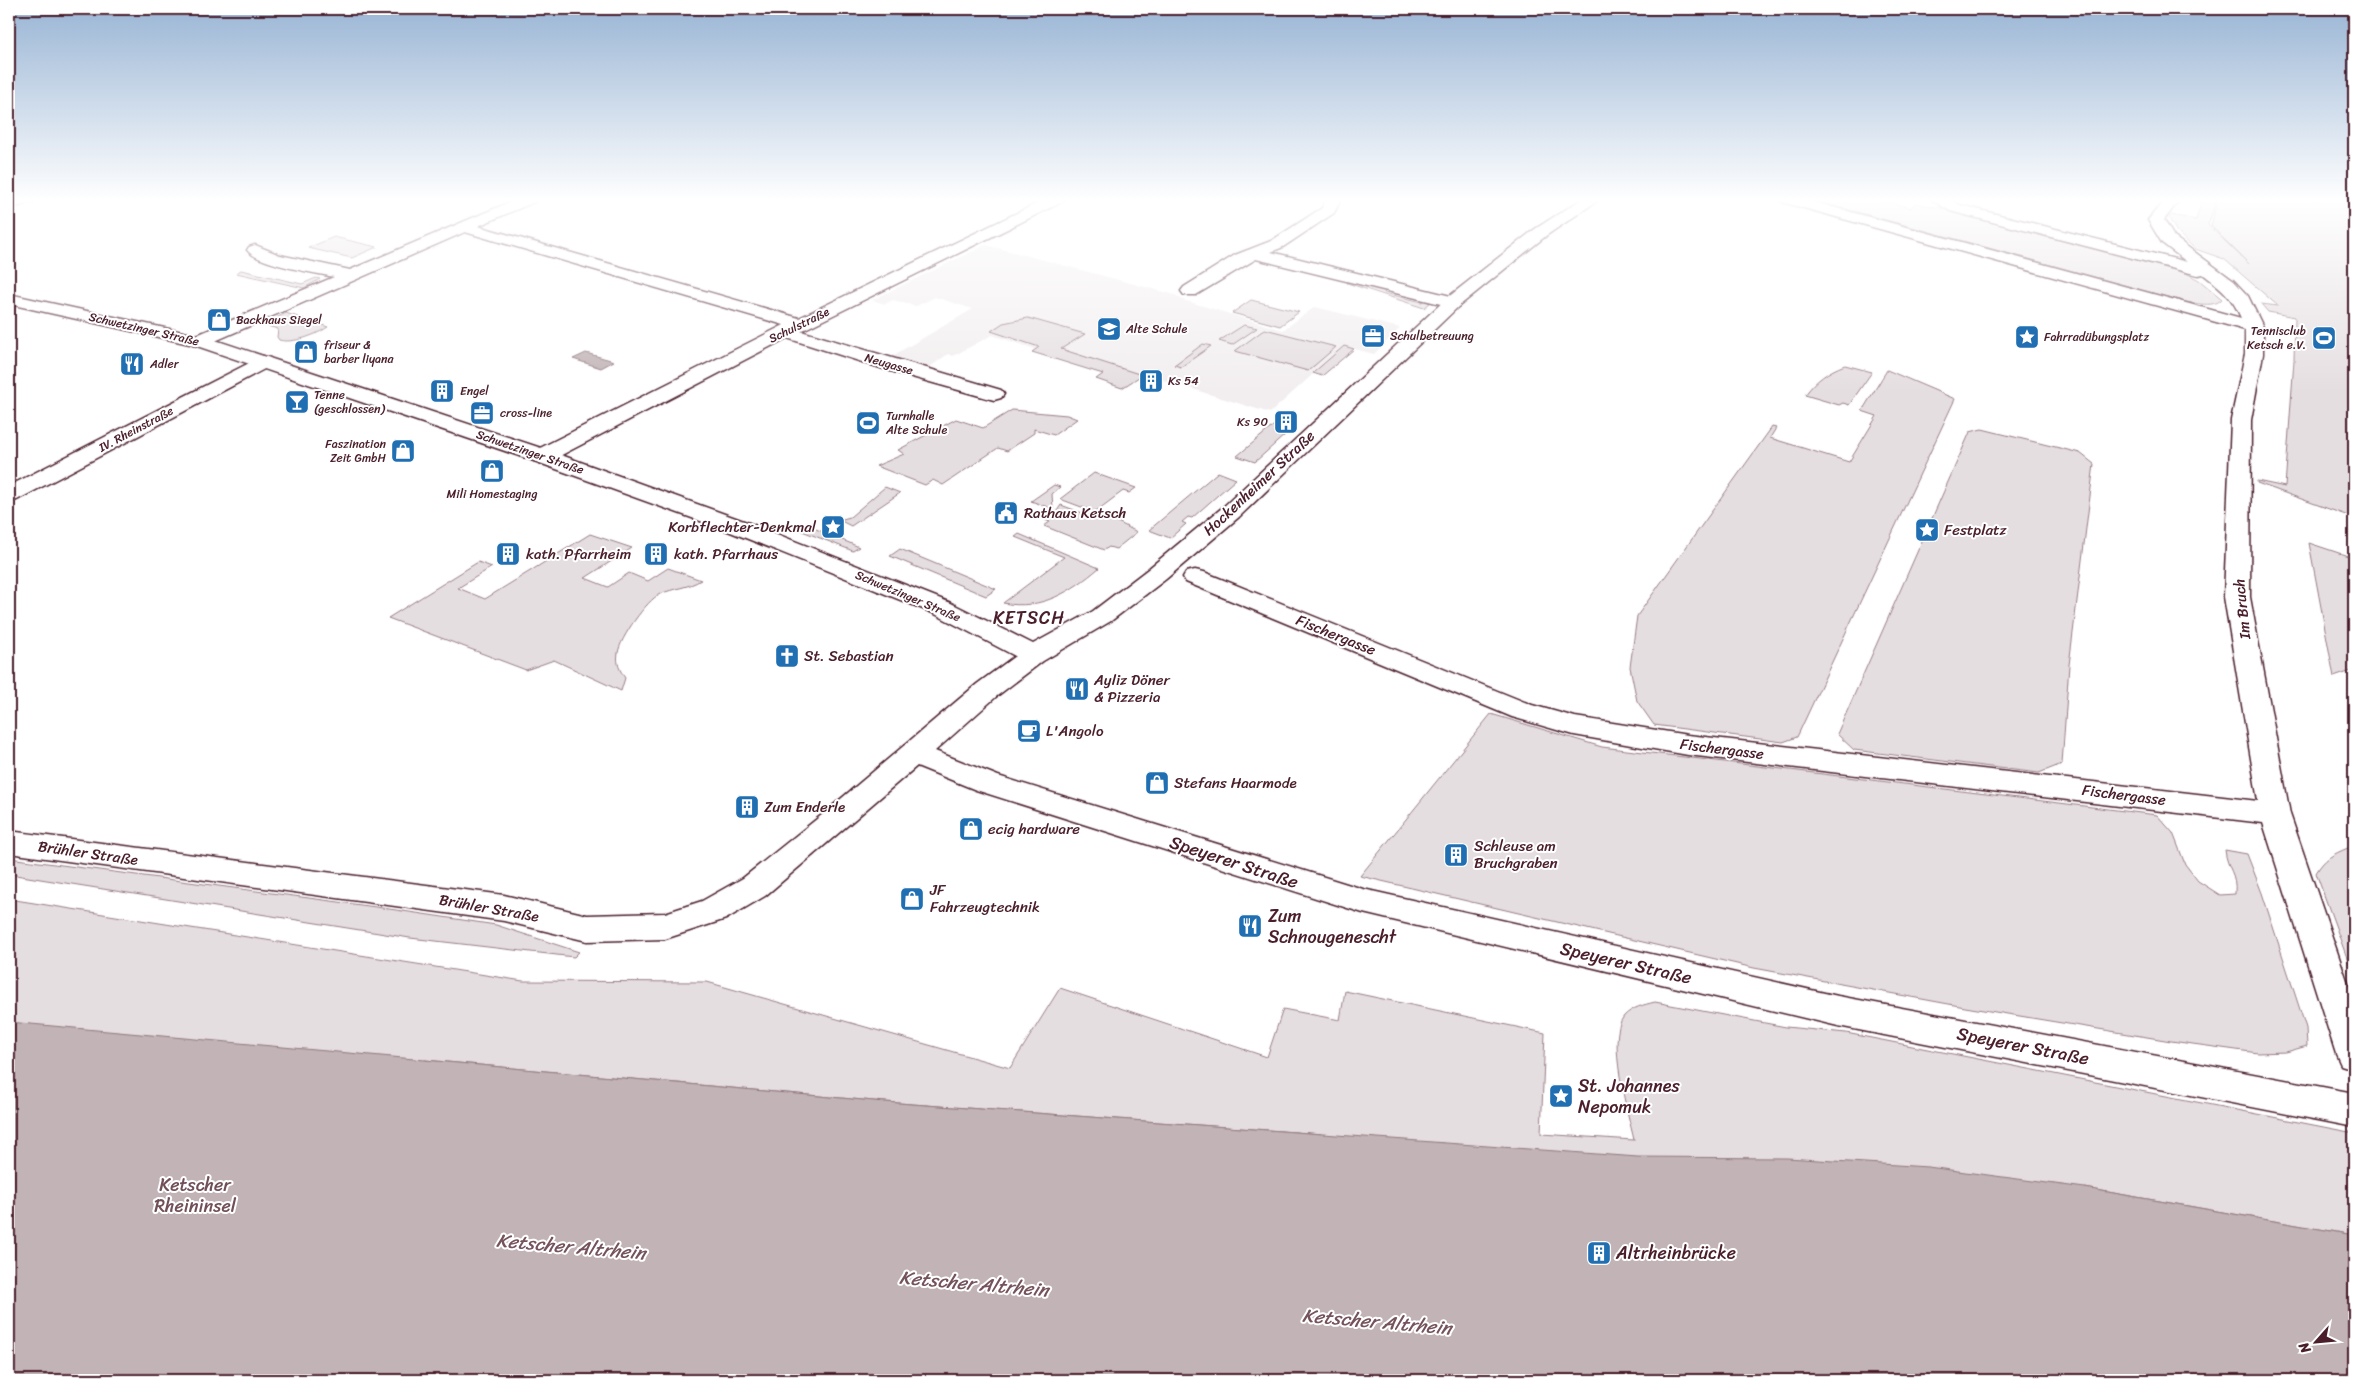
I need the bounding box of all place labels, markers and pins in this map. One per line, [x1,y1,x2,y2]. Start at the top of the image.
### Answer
shop icon: Backhaus Siegel [206,307,232,333]
place label: Backhaus Siegel [236,309,322,331]
school or university icon: Alte Schule [1096,316,1122,342]
place label: Alte Schule [1125,318,1187,340]
place label: Tennisclub Ketsch e.V. [2247,320,2307,356]
office icon: Schulbetreuung [1360,323,1386,349]
place icon: Fahrradübungsplatz [2014,324,2040,350]
place label: Schulbetreuung [1390,325,1474,347]
sports icon: Tennisclub Ketsch e.V. [2311,325,2337,351]
place label: Fahrradübungsplatz [2044,326,2149,348]
place label: friseur & barber liyana [324,334,395,370]
shop icon: friseur & barber liyana [293,339,319,365]
restaurant icon: Adler [119,351,145,377]
place label: Adler [149,353,180,375]
building icon: Ks 54 [1138,368,1164,394]
place label: Ks 54 [1168,370,1199,392]
building icon: Engel [429,378,455,404]
place label: Engel [460,380,489,402]
place label: Tenne (geschlossen) [314,384,385,420]
bar icon: Tenne (geschlossen) [284,389,310,415]
office icon: cross-line [469,400,495,426]
place label: cross-line [500,402,552,424]
place label: Turnhalle Alte Schule [885,405,947,441]
building icon: Ks 90 [1273,409,1299,435]
sports icon: Turnhalle Alte Schule [855,410,881,436]
place label: Ks 90 [1237,411,1268,433]
place label: Faszination Zeit GmbH [325,433,387,469]
shop icon: Faszination Zeit GmbH [390,438,416,464]
shop icon: Mili Homestaging [479,458,505,484]
place label: Mili Homestaging [447,483,537,505]
public building icon: Rathaus Ketsch [993,500,1019,526]
place label: Rathaus Ketsch [1024,500,1126,526]
place label: Korbflechter-Denkmal [668,514,817,540]
place icon: Korbflechter-Denkmal [820,514,846,540]
place icon: Festplatz [1914,517,1940,543]
place label: Festplatz [1944,517,2008,543]
building icon: kath. Pfarrheim [495,541,521,567]
place label: kath. Pfarrheim [526,541,631,567]
building icon: kath. Pfarrhaus [643,541,669,567]
place label: kath. Pfarrhaus [674,541,778,567]
church icon: St. Sebastian [774,643,800,669]
place label: St. Sebastian [804,643,894,669]
place label: Ayliz Döner & Pizzeria [1093,667,1170,710]
restaurant icon: Ayliz Döner & Pizzeria [1064,676,1090,702]
cafe icon: L'Angolo [1016,718,1042,744]
place label: L'Angolo [1046,718,1104,744]
shop icon: Stefans Haarmode [1144,770,1170,796]
place label: Stefans Haarmode [1174,770,1297,796]
building icon: Zum Enderle [734,794,760,820]
place label: Zum Enderle [764,794,845,820]
shop icon: ecig hardware [958,816,984,842]
place label: ecig hardware [988,816,1080,842]
place label: Schleuse am Bruchgraben [1474,833,1558,876]
building icon: Schleuse am Bruchgraben [1443,842,1469,868]
place label: JF Fahrzeugtechnik [929,877,1040,920]
shop icon: JF Fahrzeugtechnik [899,886,925,912]
place label: Zum Schnougenescht [1268,900,1397,953]
restaurant icon: Zum Schnougenescht [1237,913,1263,939]
place label: St. Johannes Nepomuk [1578,1070,1680,1123]
place icon: St. Johannes Nepomuk [1548,1083,1574,1109]
place label: Altrheinbrücke [1615,1237,1736,1269]
building icon: Altrheinbrücke [1586,1240,1612,1266]

